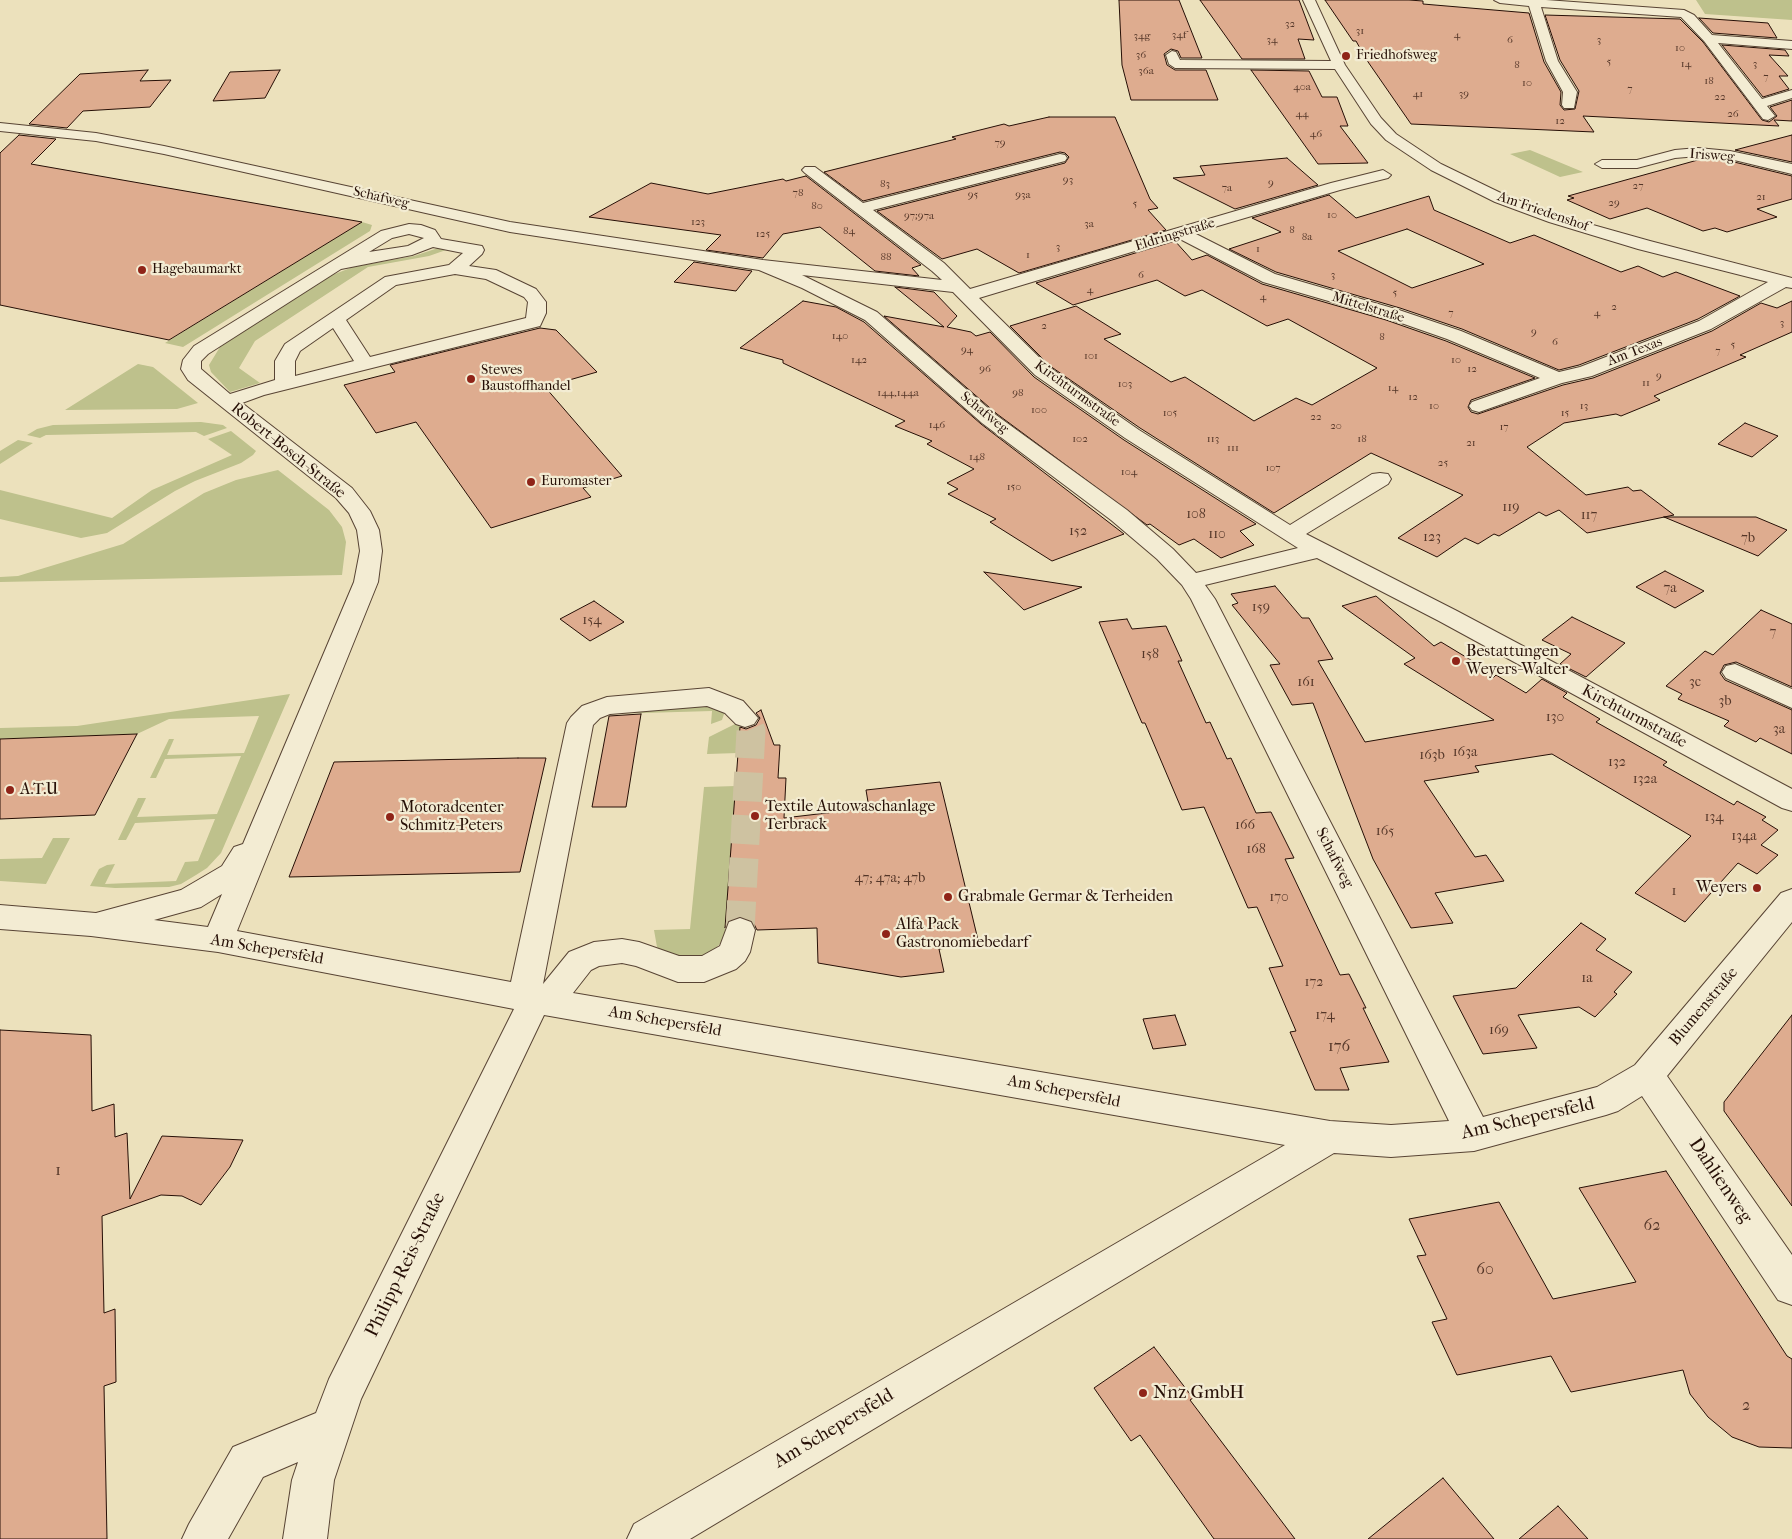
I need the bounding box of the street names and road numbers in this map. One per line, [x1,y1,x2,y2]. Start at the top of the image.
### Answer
street label: Irisweg [1689,146,1735,166]
street label: Schafweg [351,183,411,213]
street label: Am Friedenshof [1495,189,1591,235]
street label: Eldringstraße [1133,215,1217,255]
street label: Mittelstraße [1330,289,1406,327]
street label: Am Texas [1605,334,1665,370]
street label: Kirchturmstraße [1031,357,1123,431]
street label: Schafweg [957,389,1011,437]
street label: Robert-Bosch-Straße [227,399,349,503]
street label: Kirchturmstraße [1578,681,1690,753]
street label: Schafweg [1311,825,1357,891]
street label: Am Schepersfeld [209,931,325,969]
street label: Blumenstraße [1666,964,1742,1050]
street label: Am Schepersfeld [607,1003,723,1041]
street label: Am Schepersfeld [1006,1072,1122,1112]
street label: Am Schepersfeld [1459,1093,1597,1145]
street label: Dahlienweg [1683,1134,1757,1228]
street label: Philipp-Reis-Straße [361,1189,451,1341]
street label: Am Schepersfeld [770,1384,898,1474]

